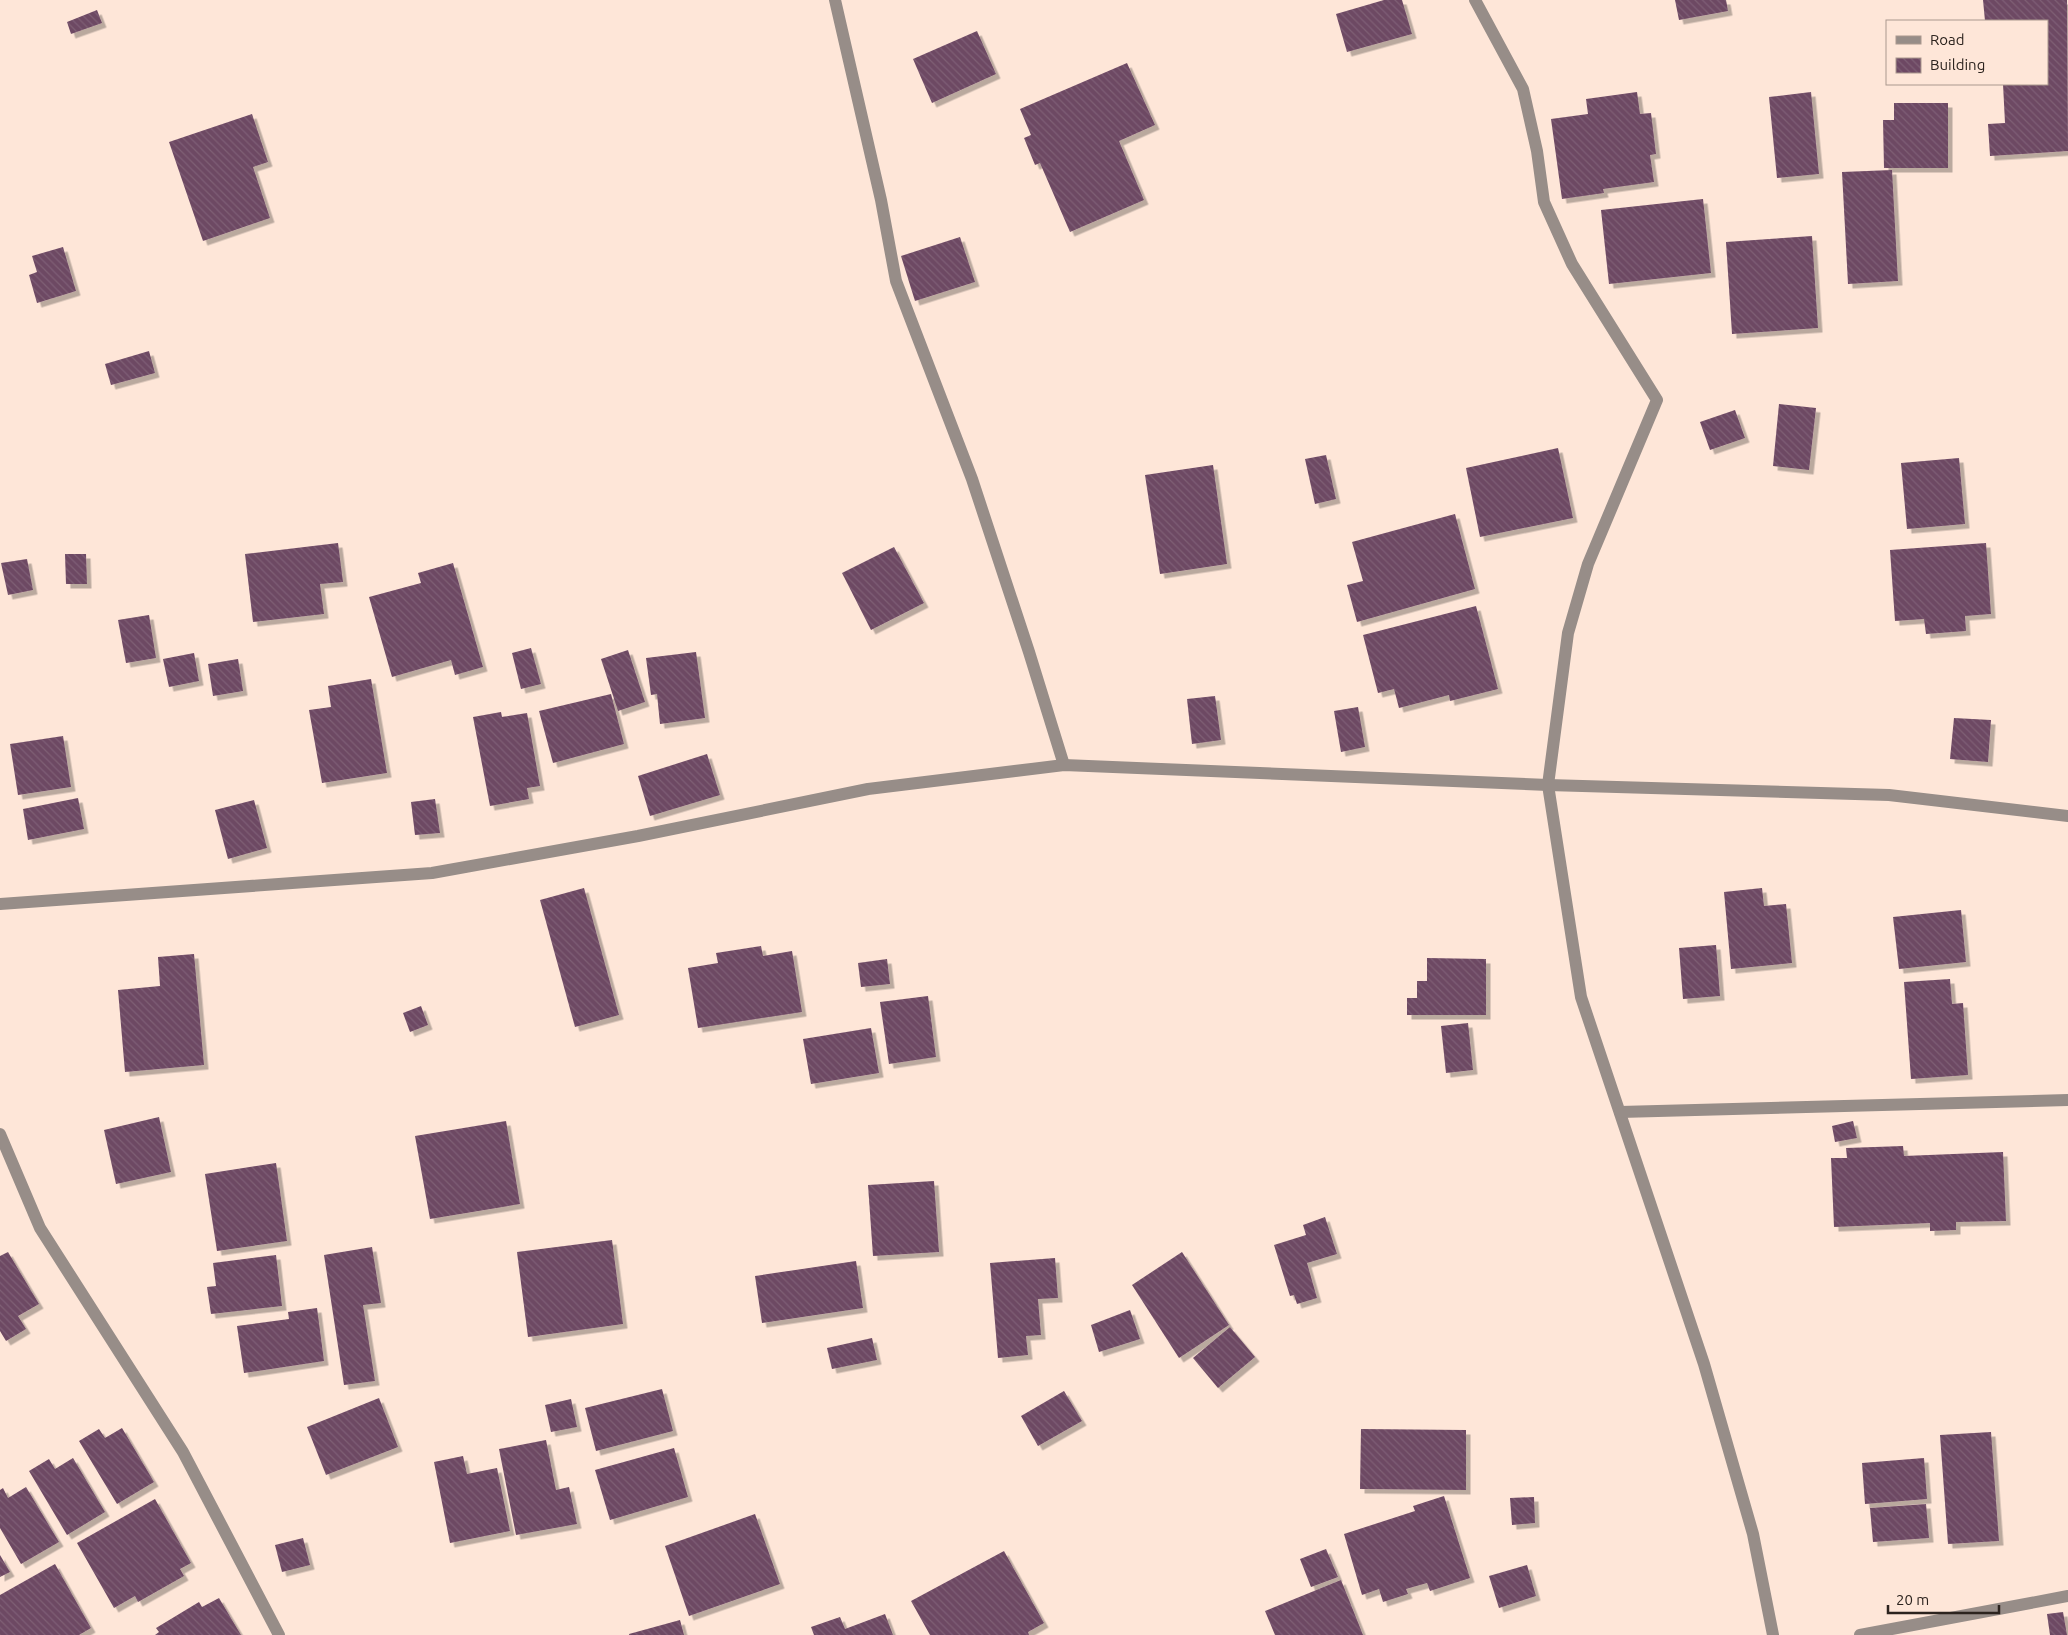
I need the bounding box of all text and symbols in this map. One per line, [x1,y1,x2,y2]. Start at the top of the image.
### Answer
legend [1886,20,2048,85]
text: Road [1930,31,1965,48]
text: Building [1930,56,1985,73]
scale bar [1888,1582,1999,1614]
text: 20 m [1896,1591,1929,1608]

